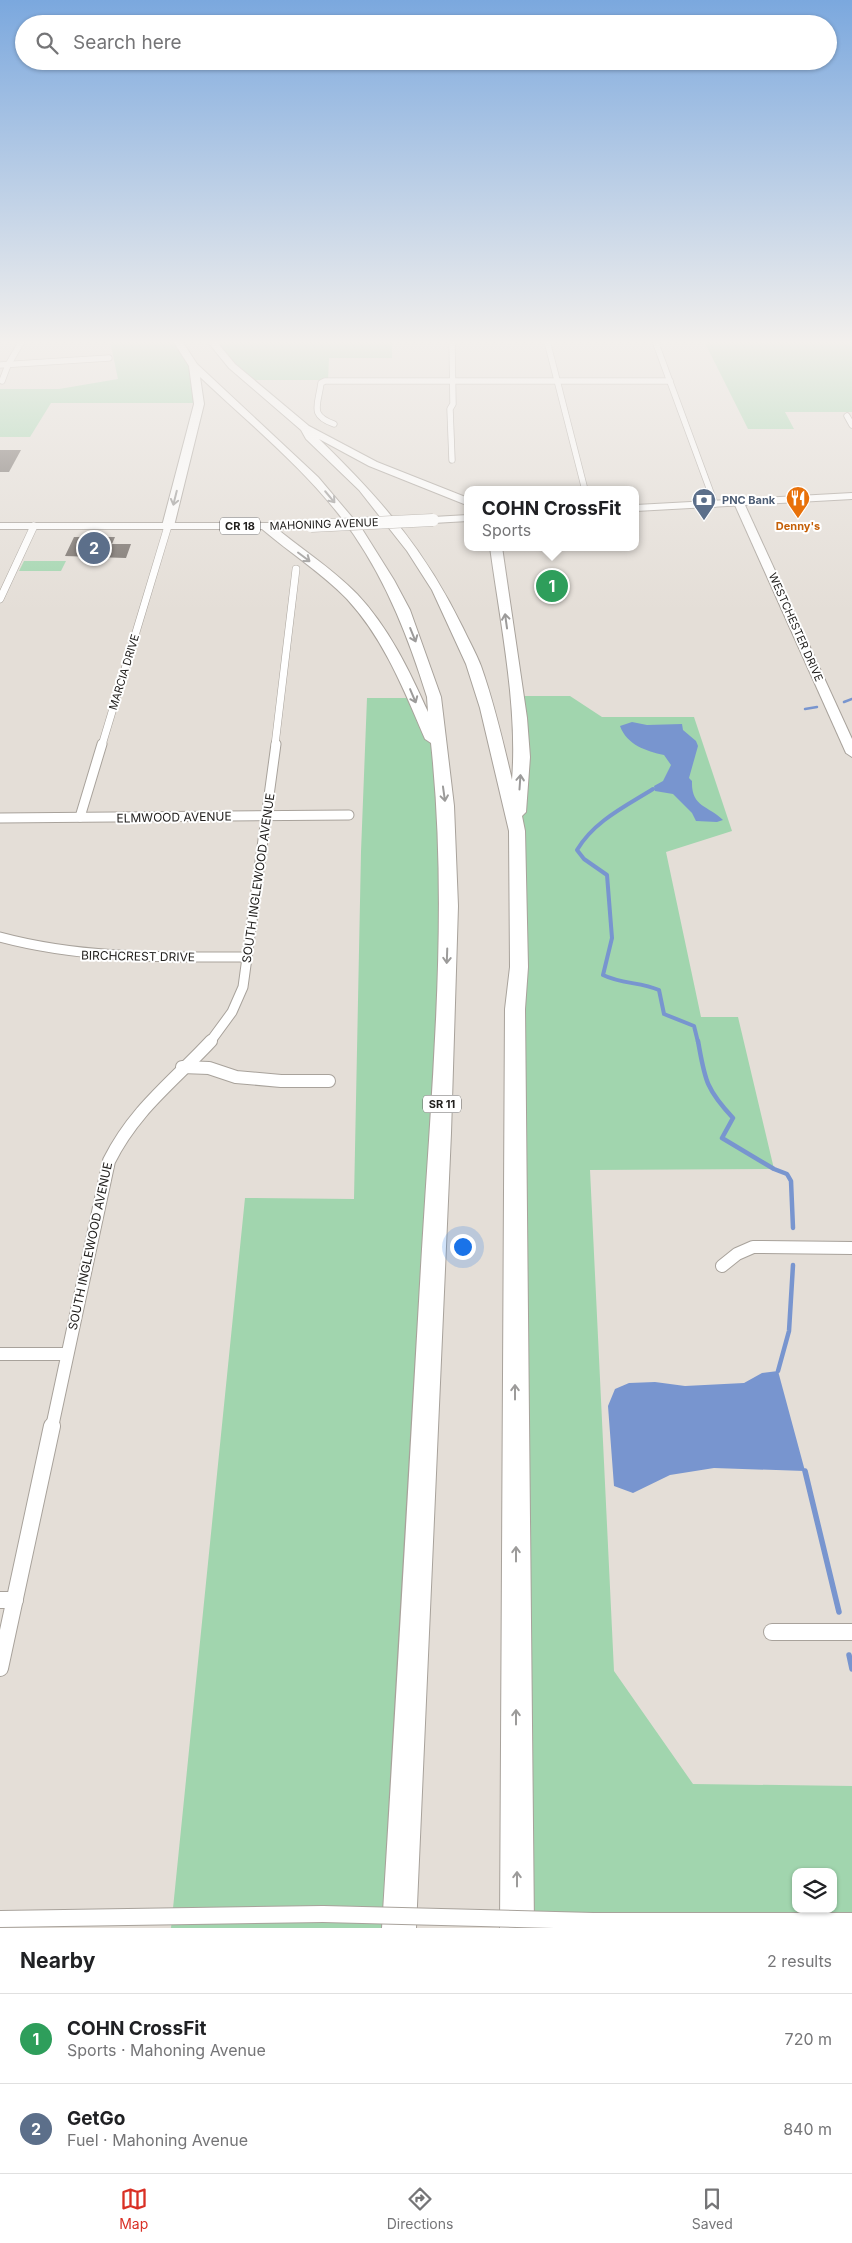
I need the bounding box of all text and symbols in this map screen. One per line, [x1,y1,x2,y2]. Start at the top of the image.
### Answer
search box [15,15,837,70]
icon: search [33,29,61,57]
text: Search here [73,31,182,54]
restaurant icon: Denny's [785,485,811,519]
popup [464,486,639,551]
bank icon: PNC Bank [691,487,717,521]
one-way arrow [170,490,180,506]
one-way arrow [324,490,335,503]
place label: PNC Bank [722,493,776,507]
text: COHN CrossFit [482,497,621,520]
street label: MAHONING AVENUE [269,515,379,533]
road number: CR 18 [220,518,260,534]
place label: Denny's [776,519,820,533]
text: Sports [482,520,531,540]
pin: 2 [78,529,110,567]
one-way arrow [297,552,311,562]
pin: 1 [536,567,568,605]
street label: WESTCHESTER DRIVE [766,571,826,683]
one-way arrow [501,613,511,629]
one-way arrow [409,627,419,642]
street label: MARCIA DRIVE [106,632,142,712]
one-way arrow [409,688,419,703]
one-way arrow [516,774,525,790]
one-way arrow [439,785,449,801]
street label: SOUTH INGLEWOOD AVENUE [239,792,277,964]
street label: ELMWOOD AVENUE [116,808,232,826]
street label: BIRCHCREST DRIVE [81,948,195,964]
one-way arrow [442,948,452,964]
road number: SR 11 [423,1096,461,1112]
street label: SOUTH INGLEWOOD AVENUE [65,1161,115,1331]
your location [450,1234,476,1260]
one-way arrow [510,1384,520,1400]
one-way arrow [511,1547,521,1563]
one-way arrow [511,1709,521,1726]
map controls [792,1868,837,1913]
button: layers [792,1868,837,1913]
one-way arrow [512,1872,522,1888]
text: Nearby [20,1948,95,1973]
text: 2 results [767,1951,832,1971]
text: COHN CrossFit [67,2017,206,2040]
text: 1 [33,2029,39,2049]
text: 720 m [785,2029,832,2049]
text: Sports · Mahoning Avenue [67,2040,266,2060]
text: GetGo [67,2107,125,2130]
text: 2 [31,2119,41,2139]
text: 840 m [783,2119,832,2139]
text: Fuel · Mahoning Avenue [67,2130,248,2150]
tab: Map [119,2185,148,2232]
tab: Directions [387,2185,453,2232]
tab: Saved [692,2185,733,2232]

